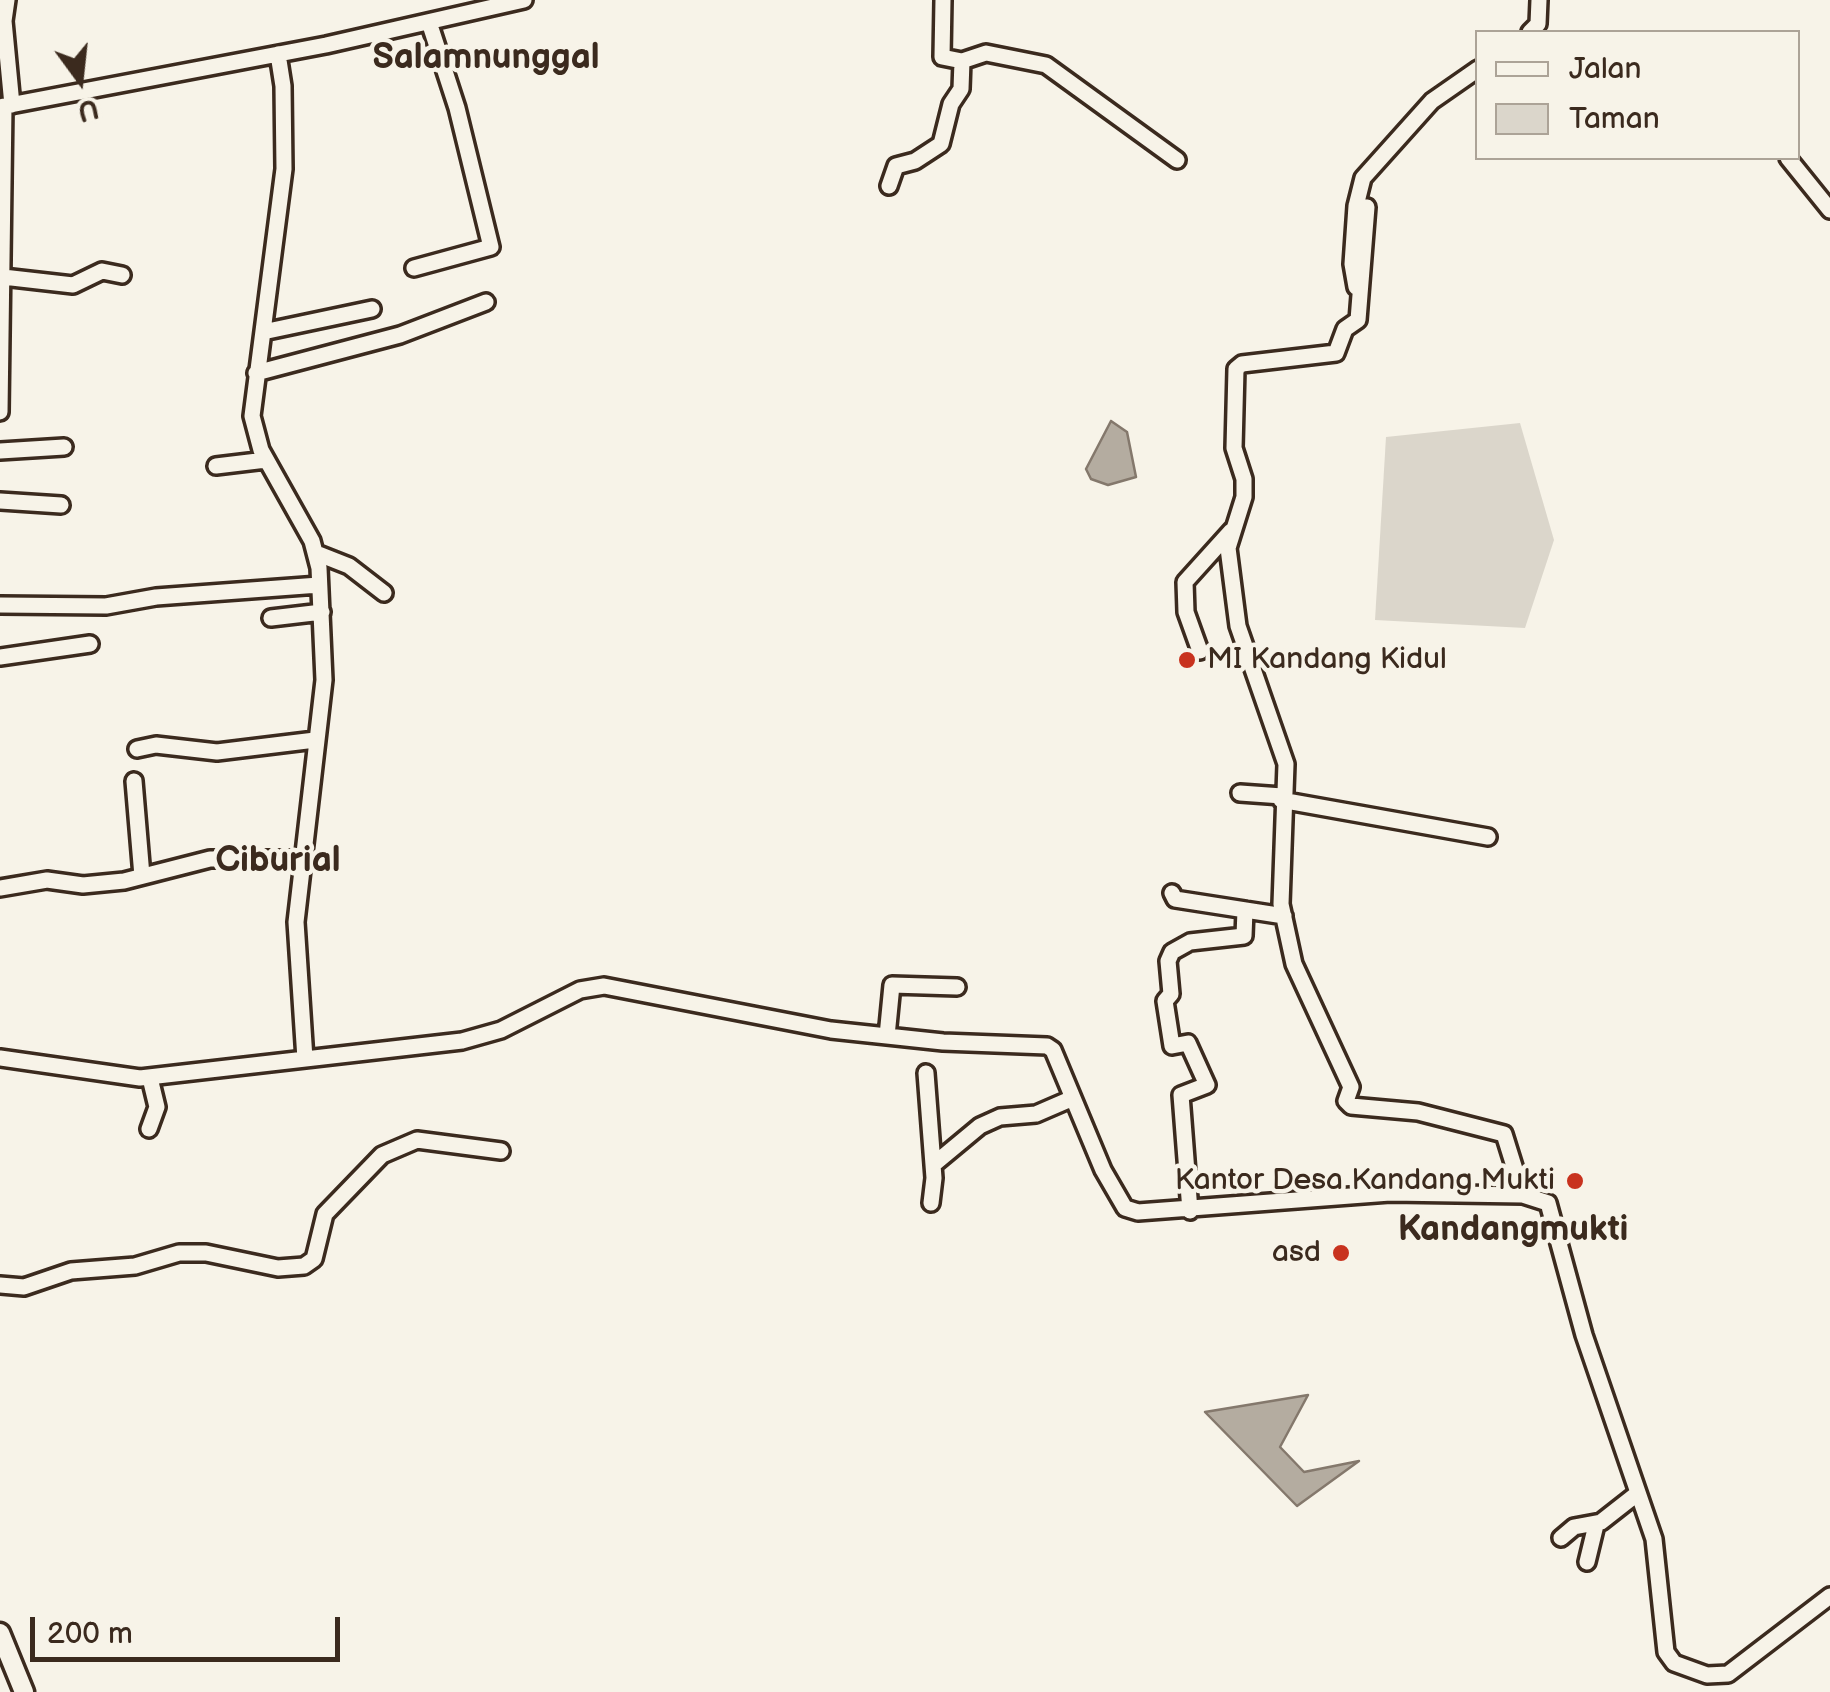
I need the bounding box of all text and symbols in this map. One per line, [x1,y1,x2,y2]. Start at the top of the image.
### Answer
north arrow [30,30,130,130]
legend [1475,30,1800,160]
district label: Salamnunggal [372,38,600,80]
text: Jalan [1569,51,1641,87]
text: U [74,91,102,128]
text: Taman [1569,101,1660,137]
place label: MI Kandang Kidul [1207,642,1447,678]
marker: MI Kandang Kidul [1176,649,1198,671]
district label: Ciburial [215,841,341,883]
place label: Kantor Desa Kandang Mukti [1175,1163,1555,1199]
marker: Kantor Desa Kandang Mukti [1564,1170,1586,1192]
district label: Kandangmukti [1398,1210,1628,1252]
place label: asd [1272,1235,1321,1271]
marker: asd [1330,1242,1352,1264]
scale bar [35,1597,345,1659]
text: 200 m [47,1616,133,1652]

